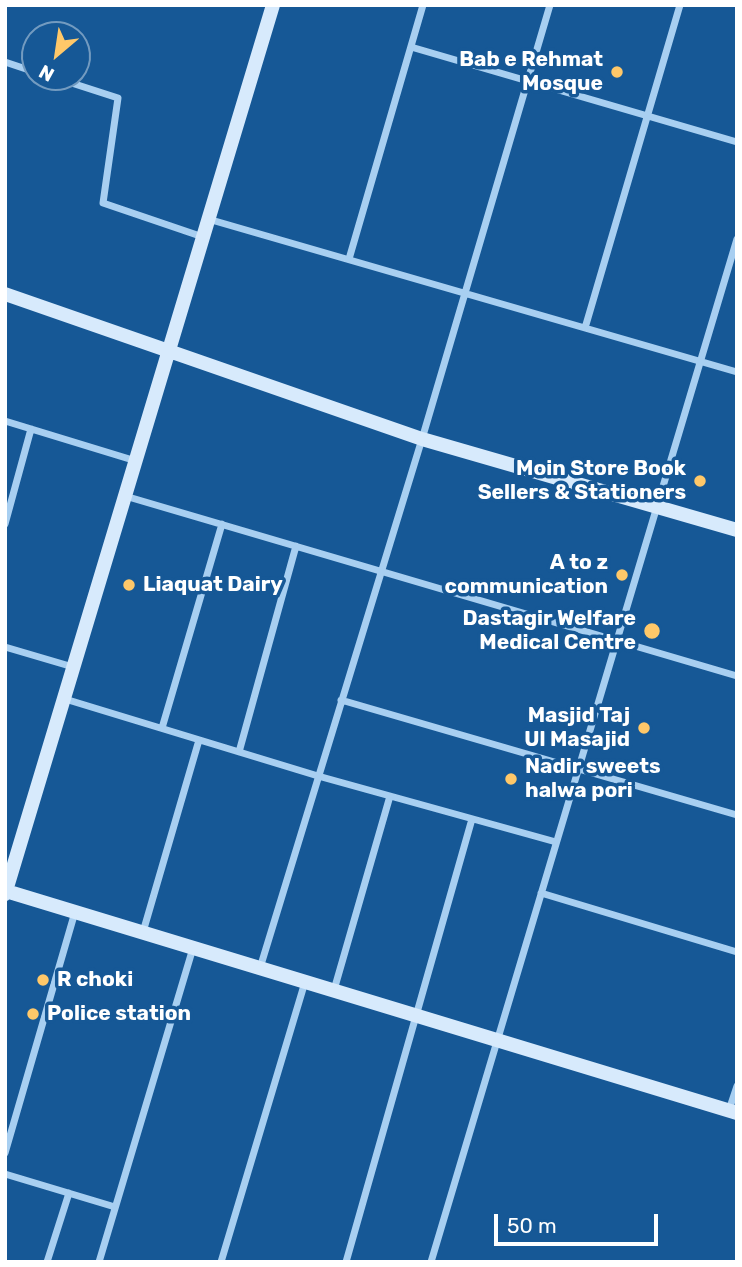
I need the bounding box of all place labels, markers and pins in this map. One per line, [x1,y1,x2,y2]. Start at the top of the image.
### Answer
place label: Bab e Rehmat Mosque [459,47,603,97]
marker: Bab e Rehmat Mosque [609,64,625,80]
place label: Moin Store Book Sellers & Stationers [478,456,686,506]
marker: Moin Store Book Sellers & Stationers [692,473,708,489]
place label: A to z communication [445,550,608,600]
marker: A to z communication [614,567,630,583]
place label: Liaquat Dairy [143,572,283,598]
marker: Liaquat Dairy [121,577,137,593]
place label: Dastagir Welfare Medical Centre [462,606,636,656]
marker: Dastagir Welfare Medical Centre [642,621,662,641]
place label: Masjid Taj Ul Masajid [524,703,630,753]
marker: Masjid Taj Ul Masajid [636,720,652,736]
place label: Nadir sweets halwa pori [525,754,661,804]
marker: Nadir sweets halwa pori [503,771,519,787]
place label: R choki [57,967,133,993]
marker: R choki [35,972,51,988]
place label: Police station [47,1001,191,1027]
marker: Police station [25,1006,41,1022]

